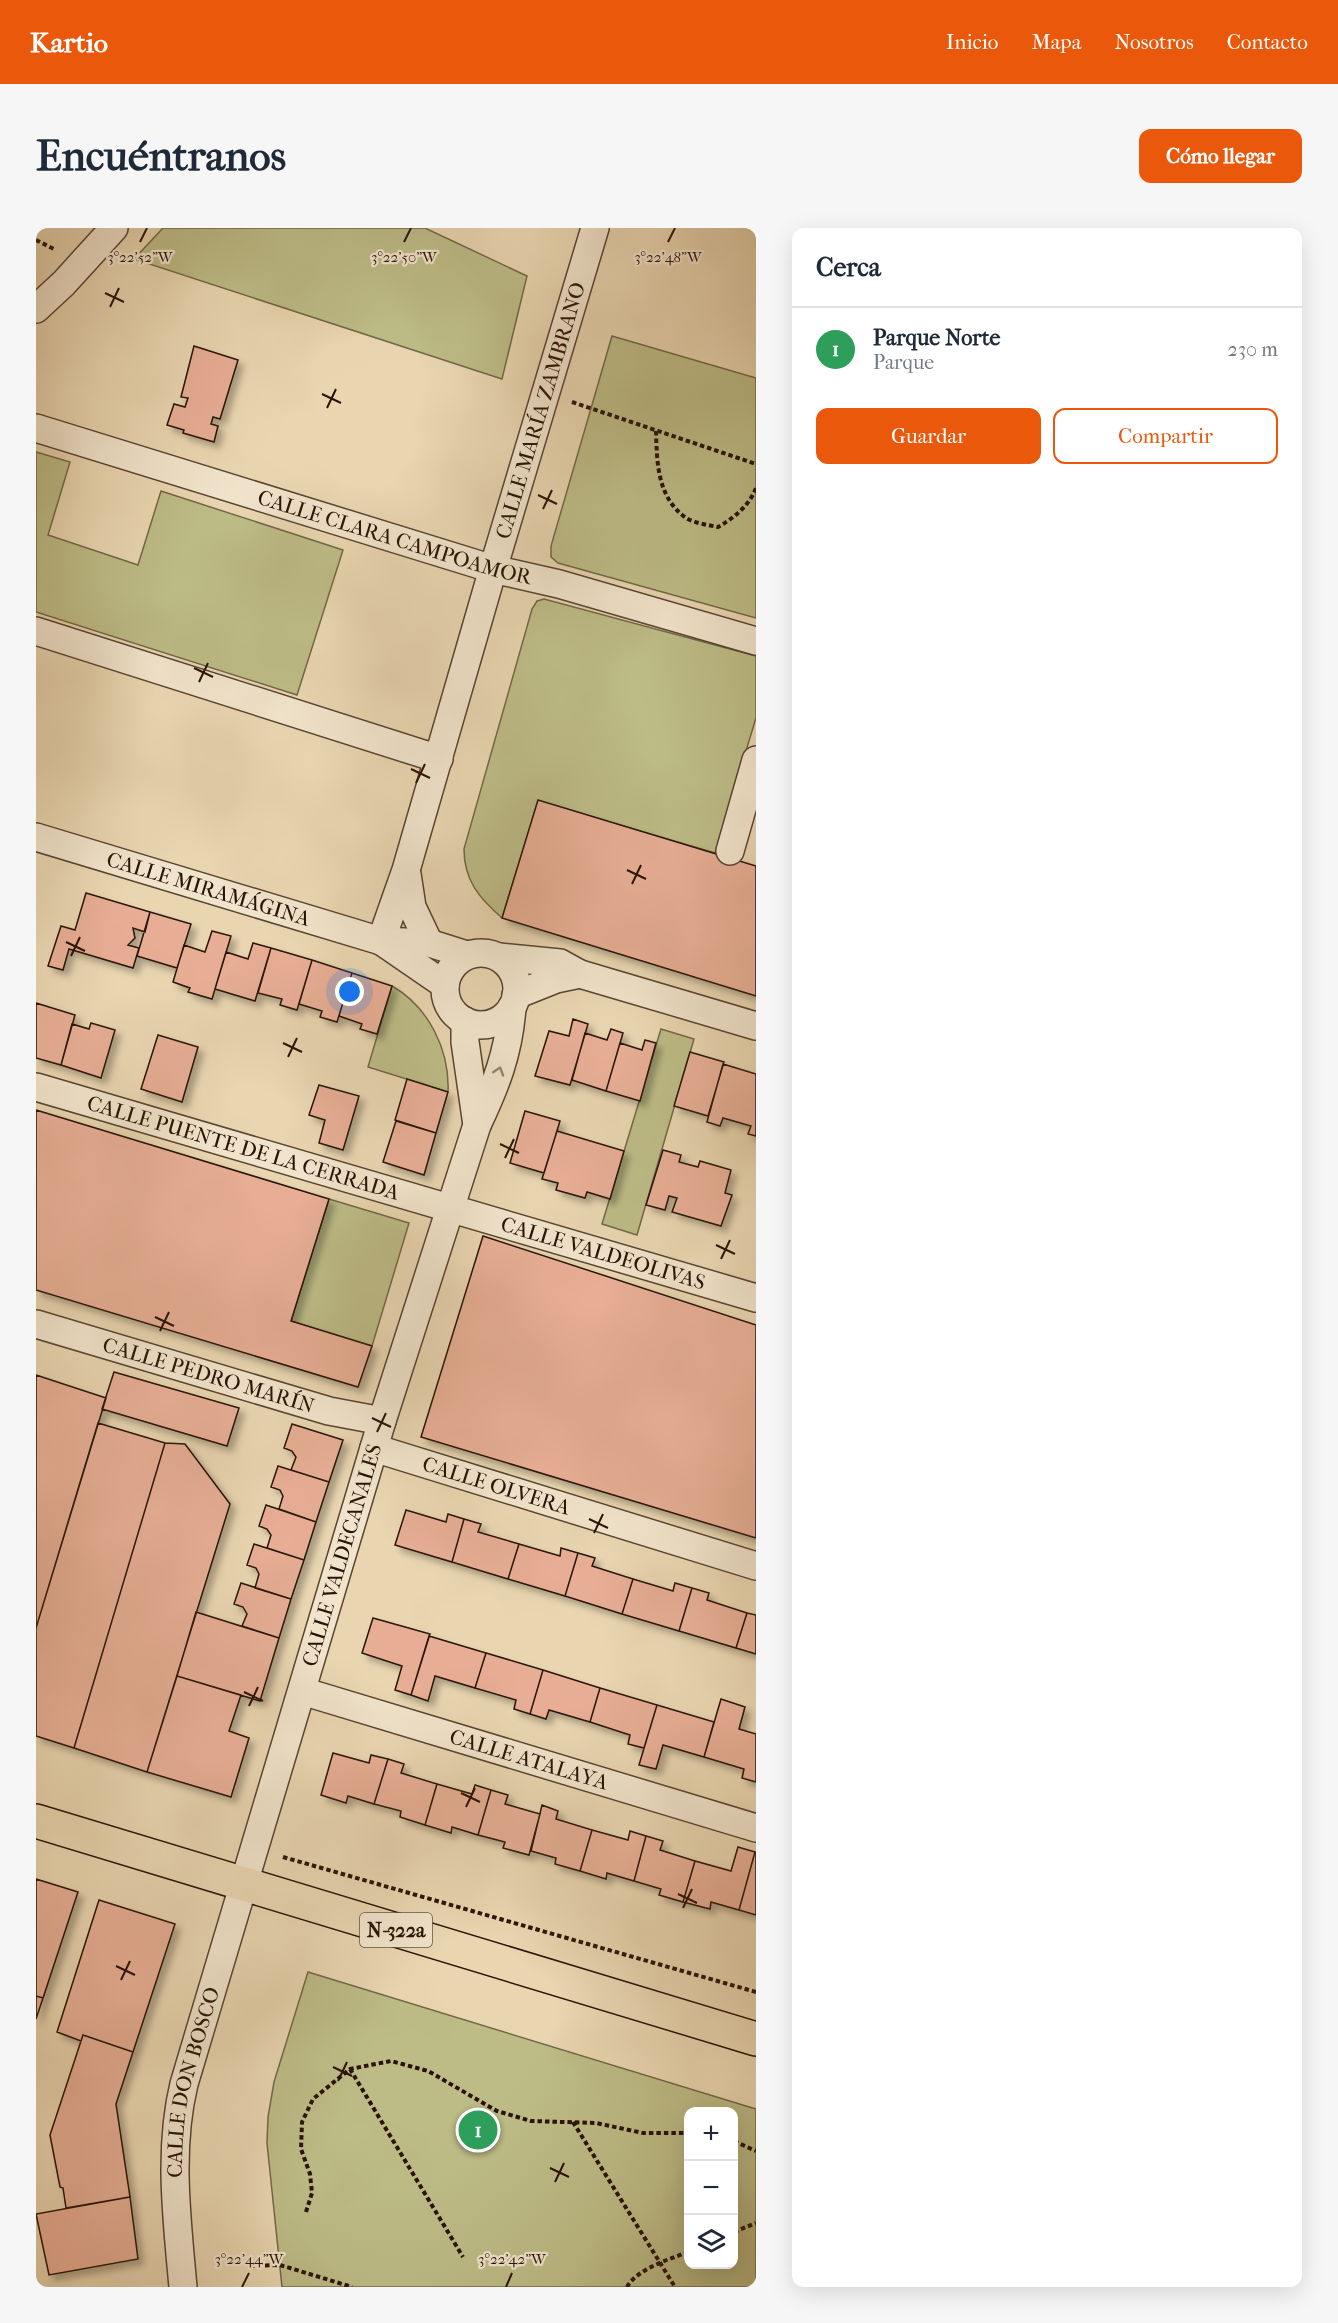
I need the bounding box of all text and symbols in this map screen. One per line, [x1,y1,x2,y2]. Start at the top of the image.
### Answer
text: Kartio [30,26,108,59]
text: Inicio [946,30,998,54]
text: Mapa [1031,30,1081,54]
text: Nosotros [1114,30,1194,54]
text: Contacto [1227,30,1308,54]
button: Cómo llegar [1139,129,1302,183]
text: Encuéntranos [36,132,286,181]
text: 3°22'52"W [107,248,174,266]
text: 3°22'50"W [371,248,438,266]
text: 3°22'48"W [634,248,703,266]
text: Cerca [816,252,881,283]
street label: CALLE MARÍA ZAMBRANO [491,279,590,542]
text: Parque Norte [873,325,1000,351]
text: 1 [832,338,839,361]
text: 230 m [1228,338,1278,361]
text: Parque [873,351,934,374]
button: Guardar [816,408,1041,464]
button: Compartir [1053,408,1278,464]
street label: CALLE CLARA CAMPOAMOR [255,485,535,590]
street label: CALLE MIRAMÁGINA [104,847,313,931]
your location [335,977,364,1006]
one-way arrow [492,1066,504,1077]
street label: CALLE PUENTE DE LA CERRADA [84,1091,403,1205]
street label: CALLE VALDEOLIVAS [498,1212,708,1295]
street label: CALLE PEDRO MARÍN [100,1332,317,1418]
street label: CALLE VALDECANALES [297,1441,387,1669]
street label: CALLE OLVERA [420,1452,573,1520]
street label: CALLE ATALAYA [447,1724,611,1795]
road number: N-322a [360,1913,432,1947]
street label: CALLE DON BOSCO [163,1984,224,2178]
map controls [684,2107,738,2269]
button: + [684,2107,738,2161]
pin: 1 [458,2108,498,2152]
button: − [684,2161,738,2215]
button: layers [684,2215,738,2269]
text: 3°22'44"W [215,2250,285,2268]
text: 3°22'42"W [478,2250,547,2268]

